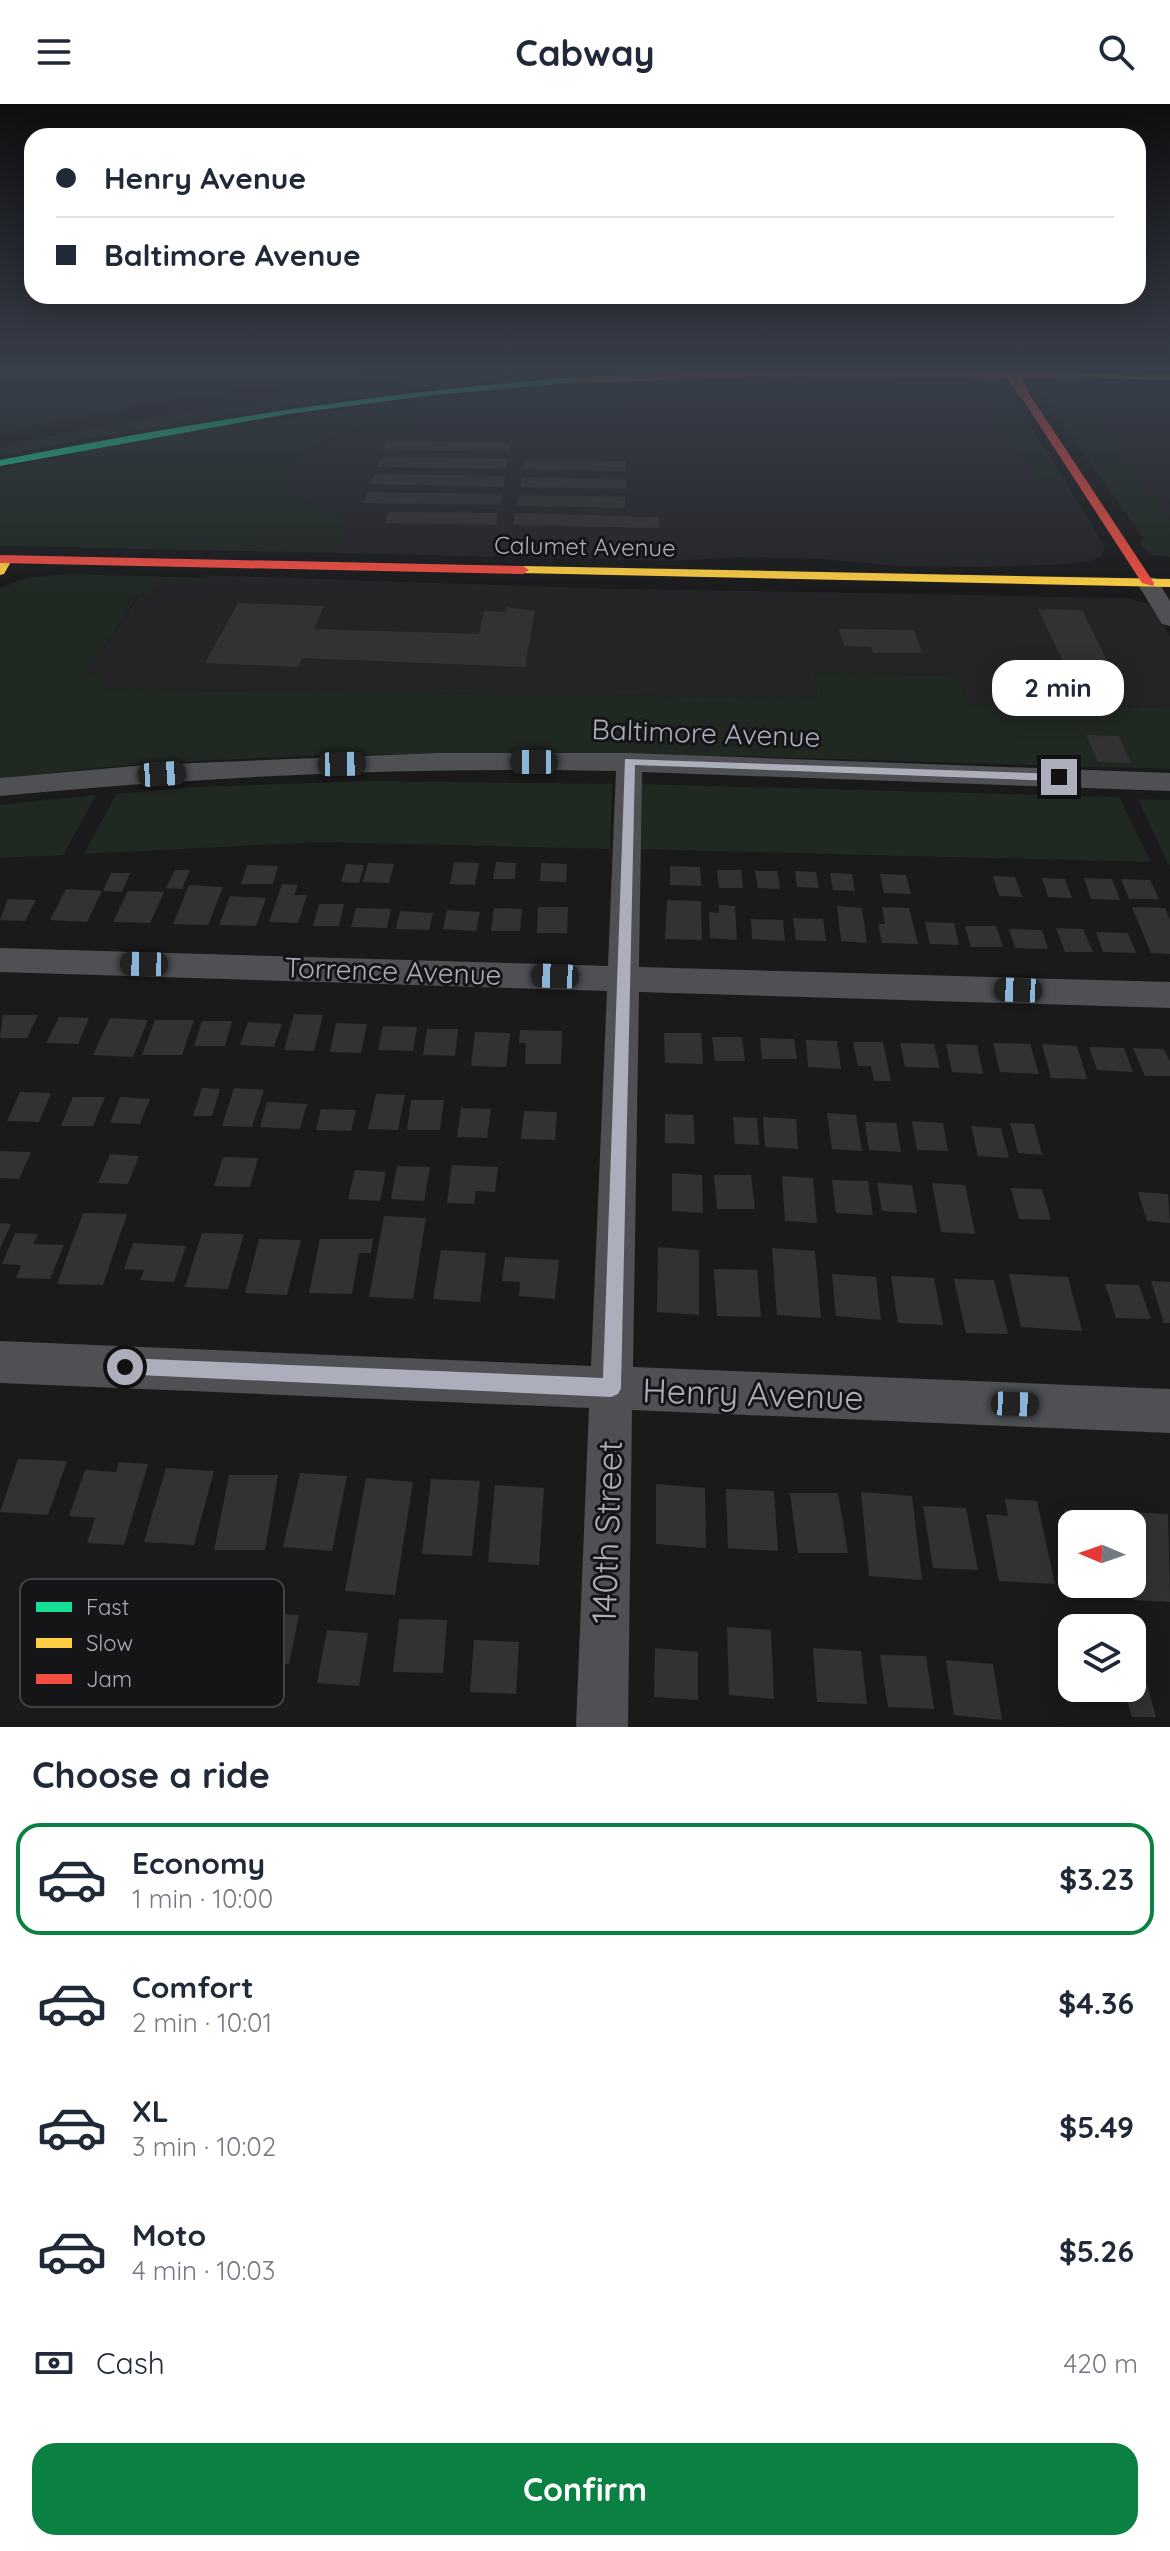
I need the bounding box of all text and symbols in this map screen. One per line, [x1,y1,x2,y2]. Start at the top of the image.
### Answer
icon: menu [32,30,76,74]
text: Cabway [515,30,655,75]
icon: search [1094,30,1138,74]
text: Henry Avenue [104,159,306,197]
text: Baltimore Avenue [104,236,361,274]
street label: Calumet Avenue [494,529,676,563]
callout: 2 min [993,661,1125,717]
text: 2 min [1024,671,1092,704]
street label: Baltimore Avenue [591,711,821,754]
car [510,750,558,774]
car [318,752,366,776]
route end [1041,759,1077,795]
car [137,760,187,788]
street label: Torrence Avenue [284,949,502,992]
car [120,952,168,976]
car [531,963,579,989]
car [994,977,1042,1003]
route start [107,1349,143,1385]
street label: Henry Avenue [642,1368,864,1419]
car [991,1391,1039,1417]
street label: 140th Street [582,1440,631,1624]
north arrow [1058,1510,1146,1598]
map controls [1058,1510,1146,1702]
legend [20,1579,284,1707]
text: Fast [86,1593,129,1621]
button: layers [1058,1614,1146,1702]
text: Slow [86,1629,133,1657]
text: Jam [86,1665,132,1693]
text: Choose a ride [32,1752,270,1797]
icon: car [36,1843,108,1915]
text: Economy [132,1844,265,1882]
text: $3.23 [1059,1860,1134,1898]
text: 1 min · 10:00 [132,1882,273,1915]
icon: car [36,1967,108,2039]
text: Comfort [132,1968,253,2006]
text: $4.36 [1058,1984,1134,2022]
text: 2 min · 10:01 [132,2006,272,2039]
icon: car [36,2091,108,2163]
text: XL [132,2092,169,2130]
text: $5.49 [1059,2108,1134,2146]
text: 3 min · 10:02 [132,2130,276,2163]
icon: car [36,2215,108,2287]
text: Moto [132,2216,206,2254]
text: $5.26 [1059,2232,1134,2270]
text: 4 min · 10:03 [132,2254,275,2287]
icon: cash [32,2341,76,2385]
text: Cash [96,2344,165,2382]
text: 420 m [1064,2347,1138,2380]
button: Confirm [32,2443,1138,2535]

